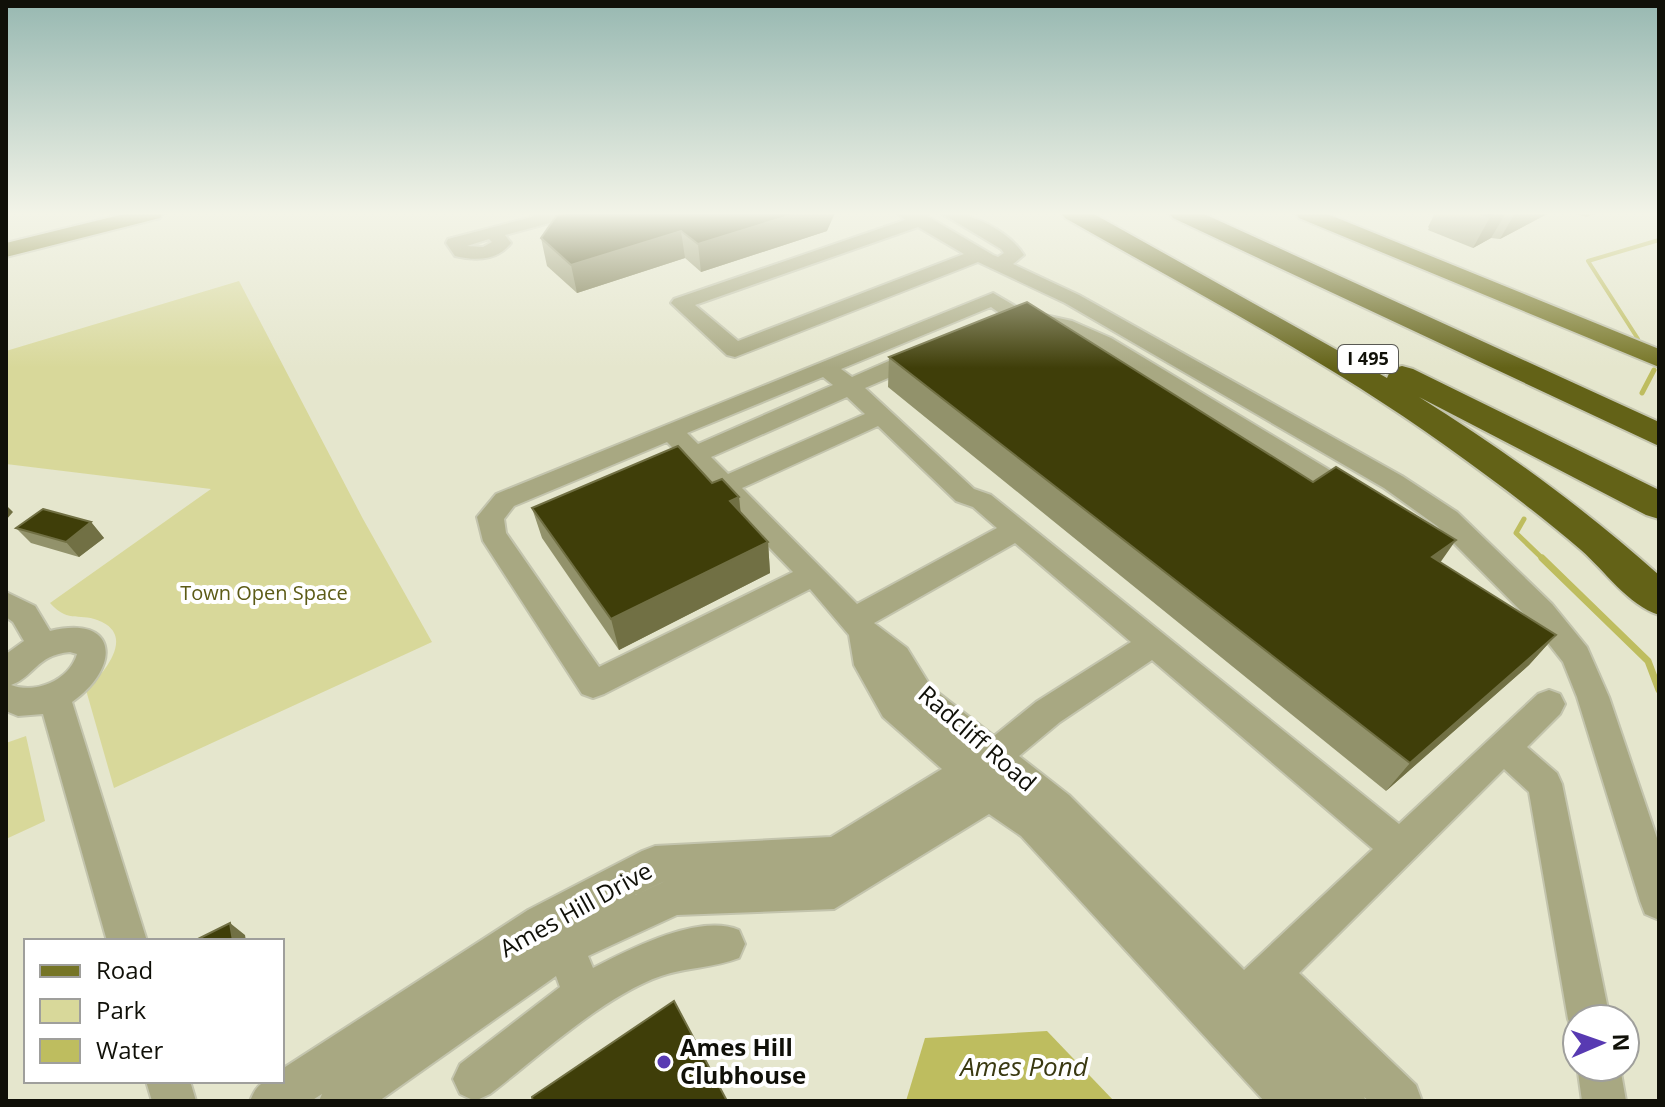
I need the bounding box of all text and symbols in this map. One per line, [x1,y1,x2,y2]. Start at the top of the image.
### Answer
road number: I 495 [1338,345,1398,373]
park label: Town Open Space [180,579,348,606]
street label: Radcliff Road [912,677,1044,798]
street label: Ames Hill Drive [493,853,657,964]
legend [24,939,284,1083]
text: Road [96,953,153,986]
text: Park [96,993,147,1026]
north arrow [1561,1003,1641,1083]
place label: Ames Hill Clubhouse [680,1030,806,1091]
text: Water [96,1033,164,1066]
text: N [1607,1033,1637,1052]
water label: Ames Pond [958,1048,1089,1084]
marker: Ames Hill Clubhouse [655,1053,673,1071]

